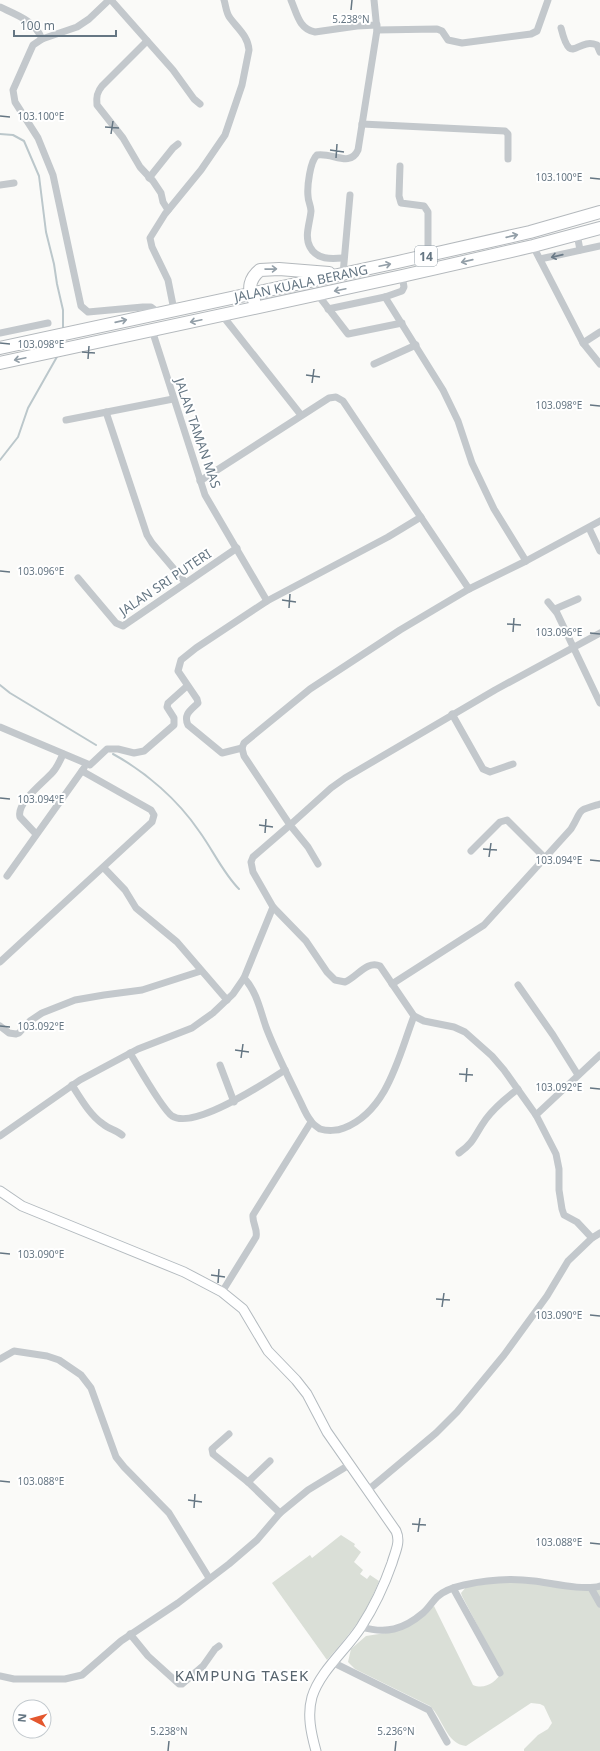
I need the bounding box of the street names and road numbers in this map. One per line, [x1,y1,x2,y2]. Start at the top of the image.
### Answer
road number: 14 [415,246,437,266]
street label: JALAN KUALA BERANG [231,260,369,306]
street label: JALAN TAMAN MAS [170,374,225,491]
street label: JALAN SRI PUTERI [114,544,215,621]

